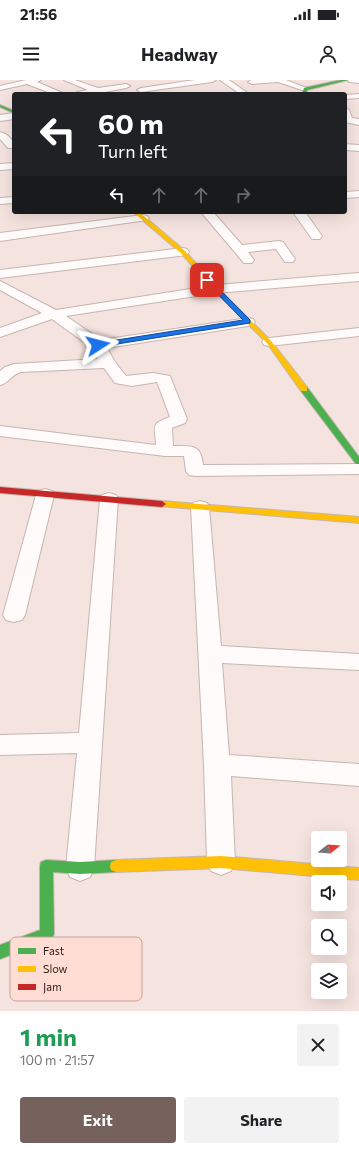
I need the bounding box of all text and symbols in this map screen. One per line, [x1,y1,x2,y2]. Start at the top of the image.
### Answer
text: 21:56 [20,5,57,23]
icon: menu [20,43,42,65]
text: Headway [141,43,218,65]
icon: person [317,43,339,65]
text: 60 m [98,106,164,140]
icon: left [32,108,84,160]
text: Turn left [98,140,167,162]
icon: left [106,184,128,206]
icon: ahead [148,184,170,206]
icon: ahead [190,184,212,206]
icon: right [232,184,254,206]
pin [190,263,224,297]
icon: arrive [196,269,218,291]
position arrow [77,324,119,366]
north arrow [311,831,347,867]
map controls [311,831,347,999]
button: sound [311,875,347,911]
button: search [311,919,347,955]
legend [10,937,142,1001]
text: Fast [43,944,65,957]
text: Slow [43,962,68,975]
button: layers [311,963,347,999]
text: Jam [43,980,62,994]
text: 1 min [20,1022,77,1051]
button: close [297,1024,339,1066]
text: 100 m · 21:57 [20,1052,95,1068]
button: Exit [20,1097,176,1143]
button: Share [184,1097,339,1143]

